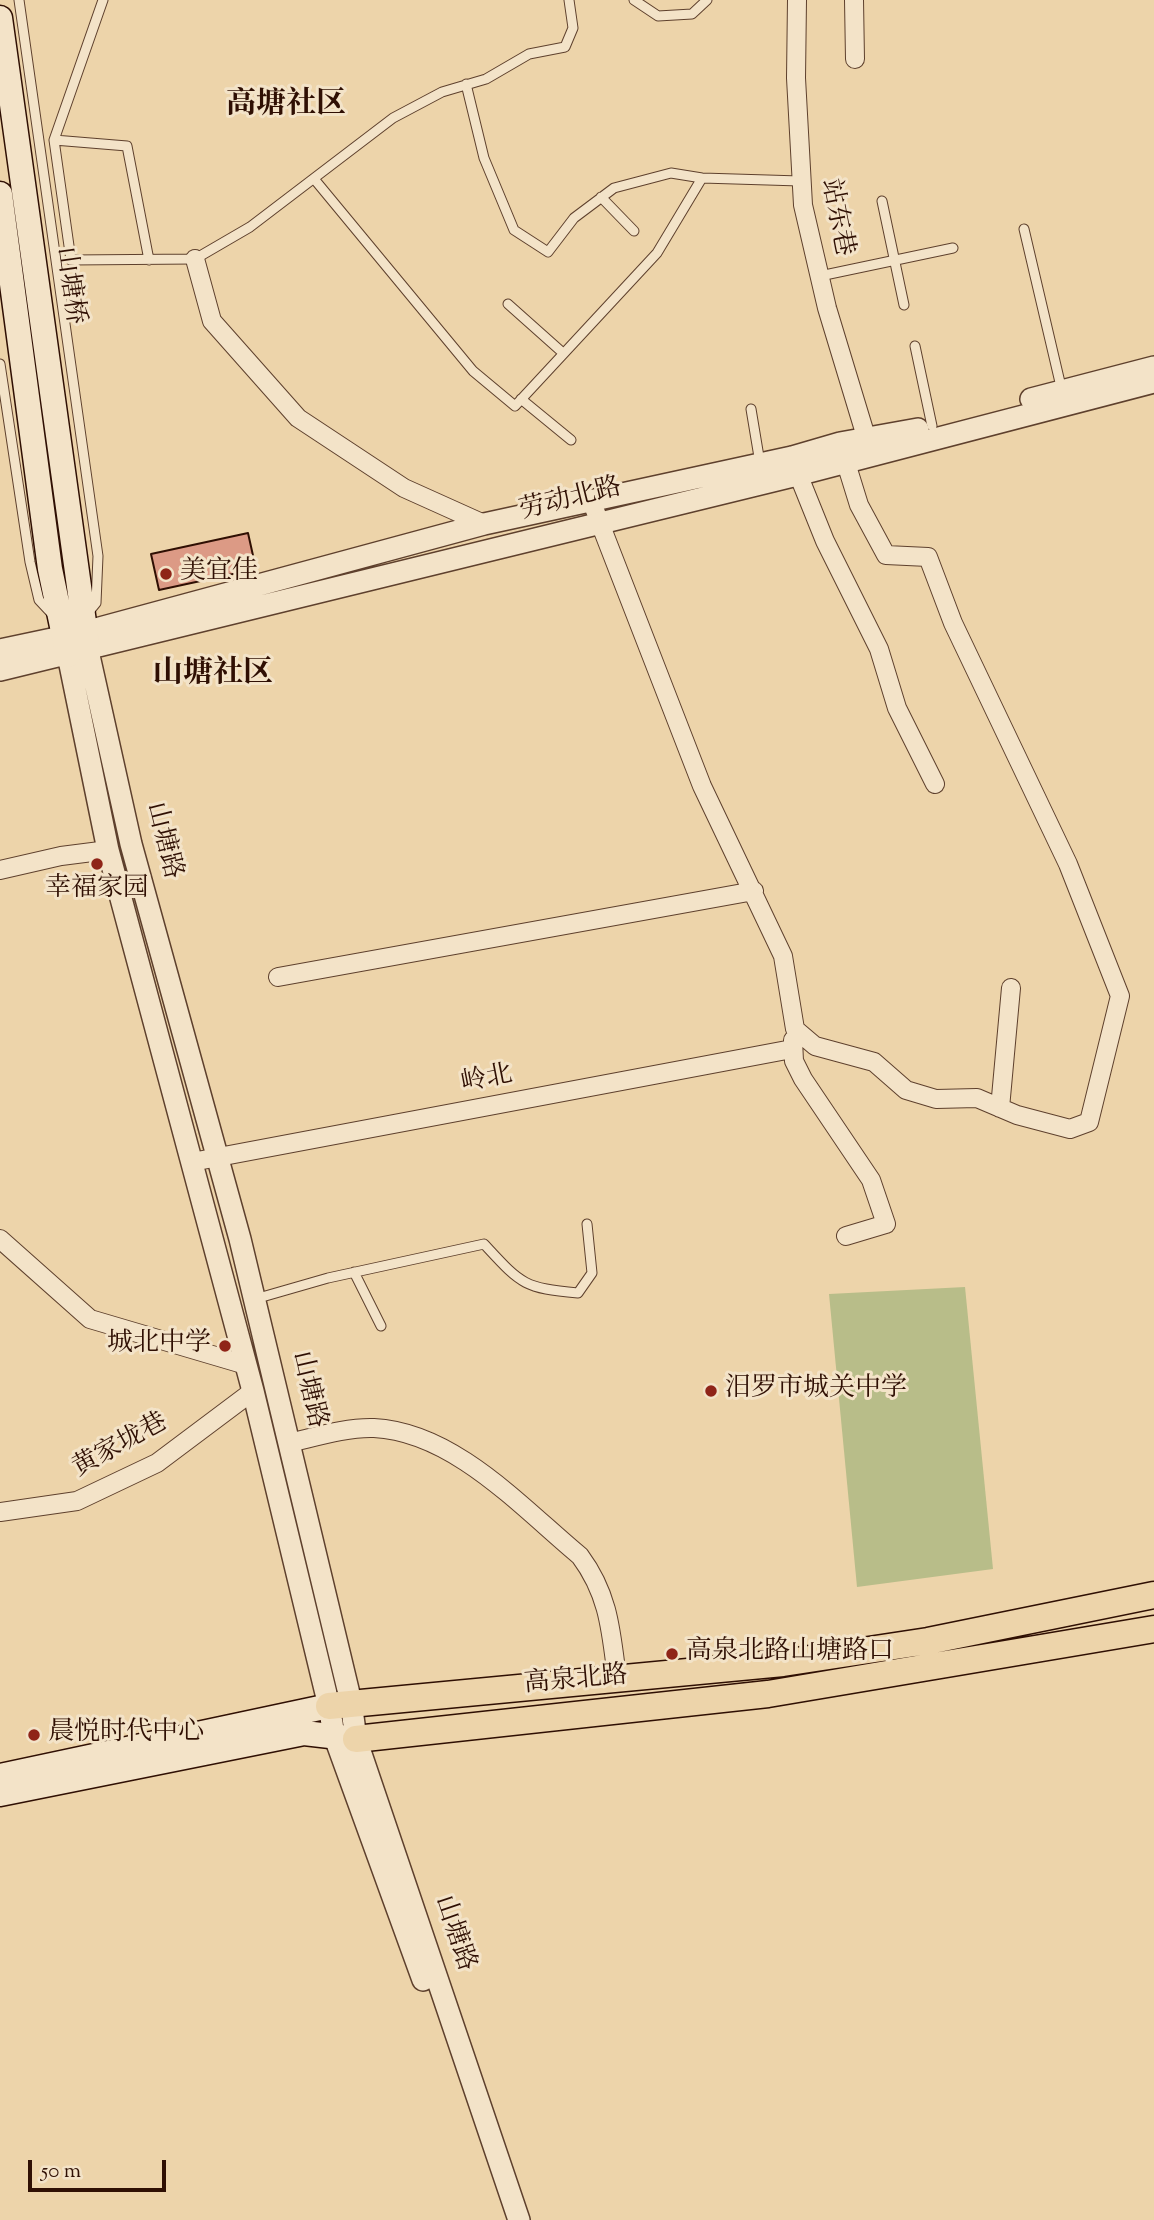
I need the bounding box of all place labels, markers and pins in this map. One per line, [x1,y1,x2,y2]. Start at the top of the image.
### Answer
place label: 美宜佳 [180,558,258,590]
marker: 美宜佳 [158,566,174,582]
marker: 幸福家园 [89,856,105,872]
place label: 幸福家园 [45,875,149,907]
place label: 城北中学 [107,1330,211,1362]
marker: 城北中学 [217,1338,233,1354]
place label: 汨罗市城关中学 [725,1375,907,1407]
marker: 汨罗市城关中学 [703,1383,719,1399]
place label: 高泉北路山塘路口 [686,1638,894,1670]
marker: 高泉北路山塘路口 [664,1646,680,1662]
place label: 晨悦时代中心 [48,1719,204,1751]
marker: 晨悦时代中心 [26,1727,42,1743]

